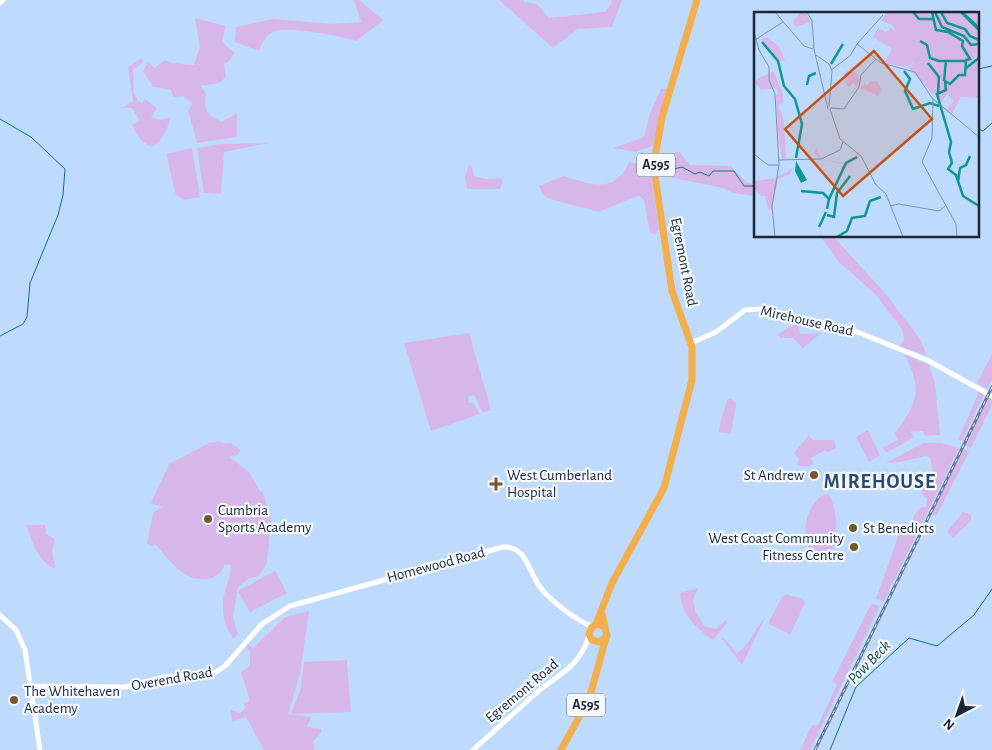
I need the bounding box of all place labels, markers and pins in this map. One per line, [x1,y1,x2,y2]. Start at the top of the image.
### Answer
place label: West Cumberland Hospital [507,468,612,500]
place label: St Andrew [744,468,804,483]
marker: St Andrew [808,469,820,481]
marker: West Cumberland Hospital [489,477,503,491]
place label: Cumbria Sports Academy [218,503,312,535]
marker: Cumbria Sports Academy [202,513,214,525]
place label: St Benedicts [863,521,934,536]
marker: St Benedicts [847,522,859,534]
place label: West Coast Community Fitness Centre [708,531,845,563]
marker: West Coast Community Fitness Centre [848,541,860,553]
place label: The Whitehaven Academy [24,684,120,716]
marker: The Whitehaven Academy [8,694,20,706]

